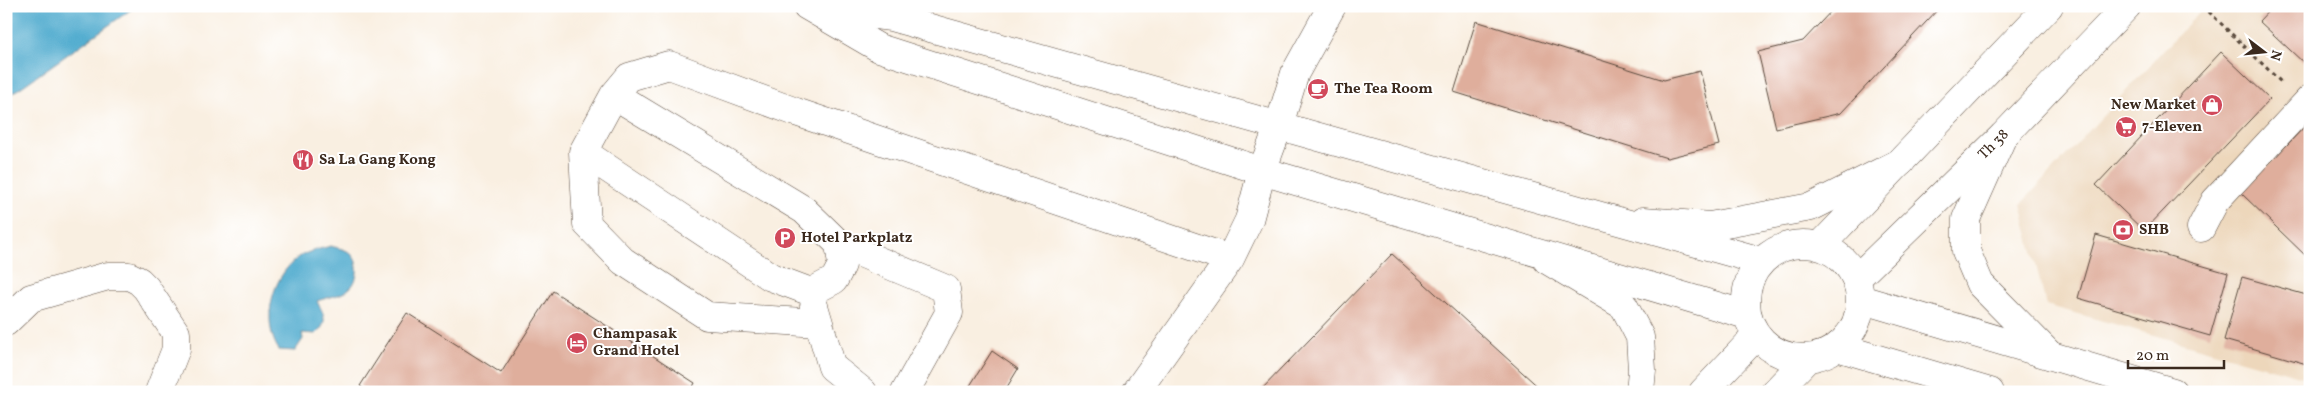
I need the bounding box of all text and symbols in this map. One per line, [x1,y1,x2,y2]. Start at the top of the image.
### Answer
north arrow [2238,28,2288,78]
text: N [2265,48,2286,63]
cafe icon: The Tea Room [1306,77,1330,101]
place label: The Tea Room [1334,79,1433,100]
shop icon: New Market [2200,93,2224,117]
place label: New Market [2111,95,2196,116]
supermarket icon: 7-Eleven [2114,115,2138,139]
place label: 7-Eleven [2142,117,2202,138]
street label: Th 38 [1974,125,2014,165]
restaurant icon: Sa La Gang Kong [291,148,315,172]
place label: Sa La Gang Kong [319,150,436,171]
bank icon: SHB [2111,218,2135,242]
place label: SHB [2139,220,2169,241]
parking icon: Hotel Parkplatz [773,226,797,250]
place label: Hotel Parkplatz [801,228,913,249]
place label: Champasak Grand Hotel [593,324,679,362]
hotel icon: Champasak Grand Hotel [565,331,589,355]
scale bar [2128,338,2225,370]
text: 20 m [2136,346,2169,367]

